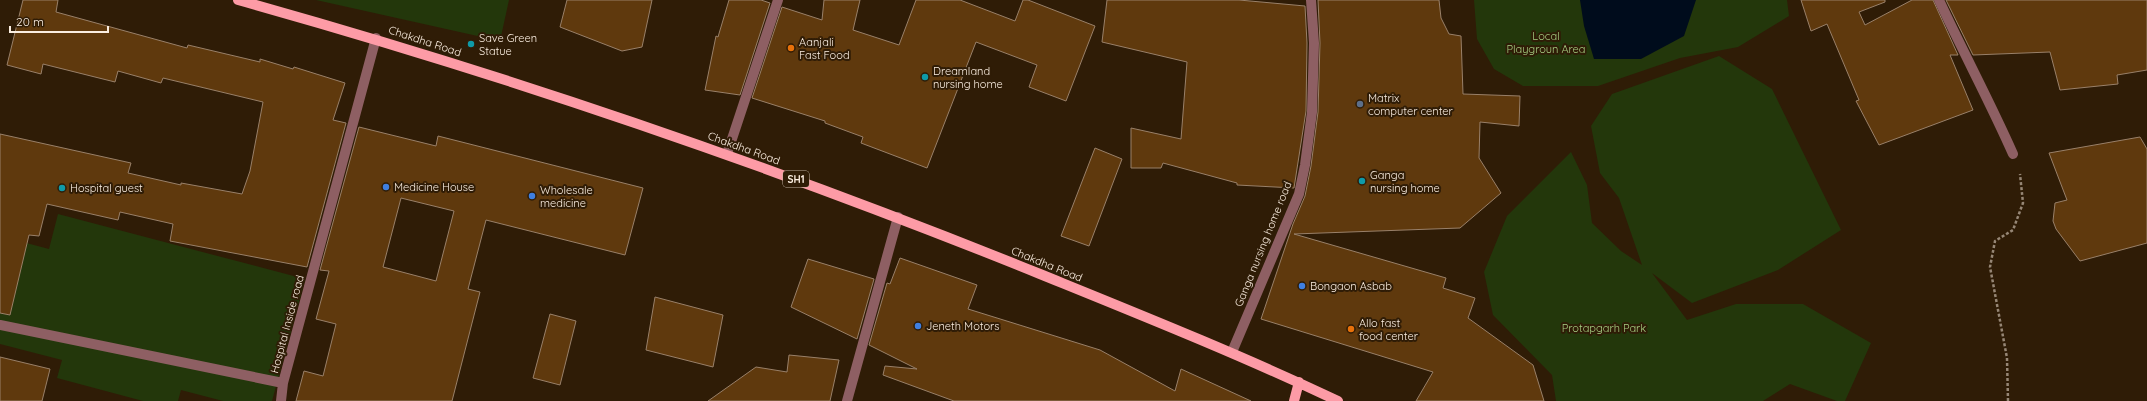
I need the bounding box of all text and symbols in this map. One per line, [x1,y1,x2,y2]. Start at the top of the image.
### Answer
scale bar [10,8,108,34]
text: 20 m [16,14,44,29]
street label: Chakdha Road [387,23,463,59]
park label: Local Playgroun Area [1507,29,1586,56]
place label: Save Green Statue [479,31,537,58]
place label: Aanjali Fast Food [799,35,850,62]
marker: Save Green Statue [466,39,476,49]
marker: Aanjali Fast Food [786,43,796,53]
place label: Dreamland nursing home [933,64,1003,91]
marker: Dreamland nursing home [920,72,930,82]
place label: Matrix computer center [1368,91,1454,118]
marker: Matrix computer center [1355,99,1365,109]
street label: Chakdha Road [706,128,782,168]
place label: Ganga nursing home [1370,168,1440,195]
road number: SH1 [783,171,809,187]
marker: Ganga nursing home [1357,176,1367,186]
street label: Ganga nursing home road [1231,179,1295,309]
place label: Medicine House [394,180,474,194]
place label: Hospital guest [70,181,143,195]
marker: Medicine House [381,182,391,192]
marker: Hospital guest [57,183,67,193]
place label: Wholesale medicine [540,183,593,210]
marker: Wholesale medicine [527,191,537,201]
street label: Chakdha Road [1009,243,1085,285]
street label: Hospital Inside road [267,273,307,375]
place label: Bongaon Asbab [1310,279,1392,293]
marker: Bongaon Asbab [1297,281,1307,291]
place label: Allo fast food center [1359,316,1419,343]
place label: Jeneth Motors [926,319,1000,333]
marker: Jeneth Motors [913,321,923,331]
park label: Protapgarh Park [1562,321,1646,335]
marker: Allo fast food center [1346,324,1356,334]

